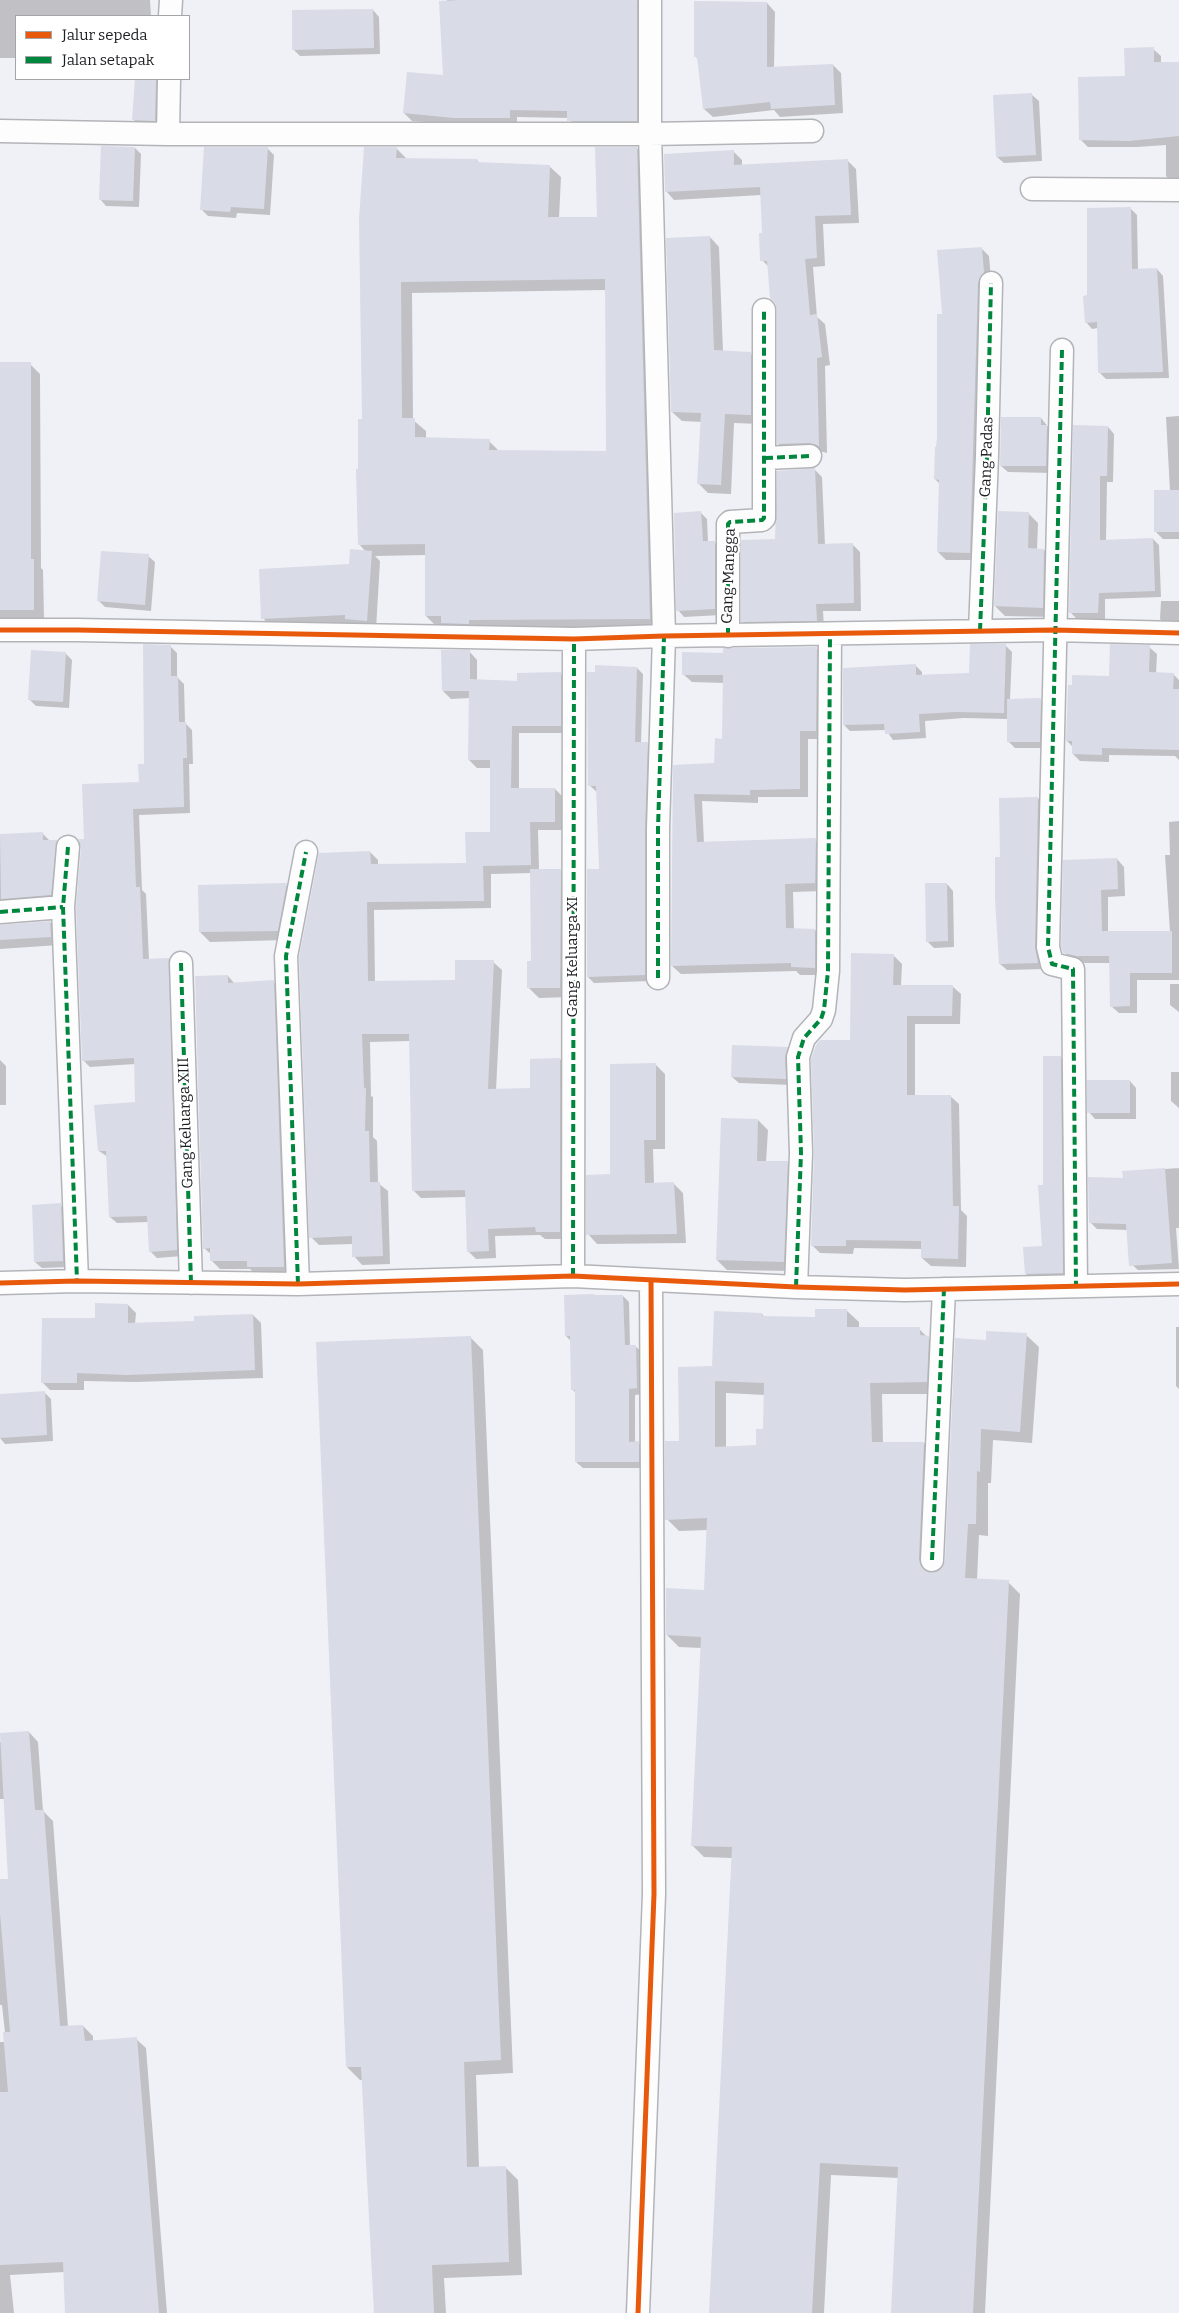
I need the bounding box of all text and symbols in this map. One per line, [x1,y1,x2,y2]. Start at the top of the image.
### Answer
legend [15,15,190,80]
text: Jalur sepeda [62,26,148,44]
text: Jalan setapak [62,51,154,69]
street label: Gang Padas [977,416,997,498]
street label: Gang Mangga [718,528,740,624]
street label: Gang Keluarga XI [564,897,582,1017]
street label: Gang Keluarga XIII [175,1057,197,1189]

